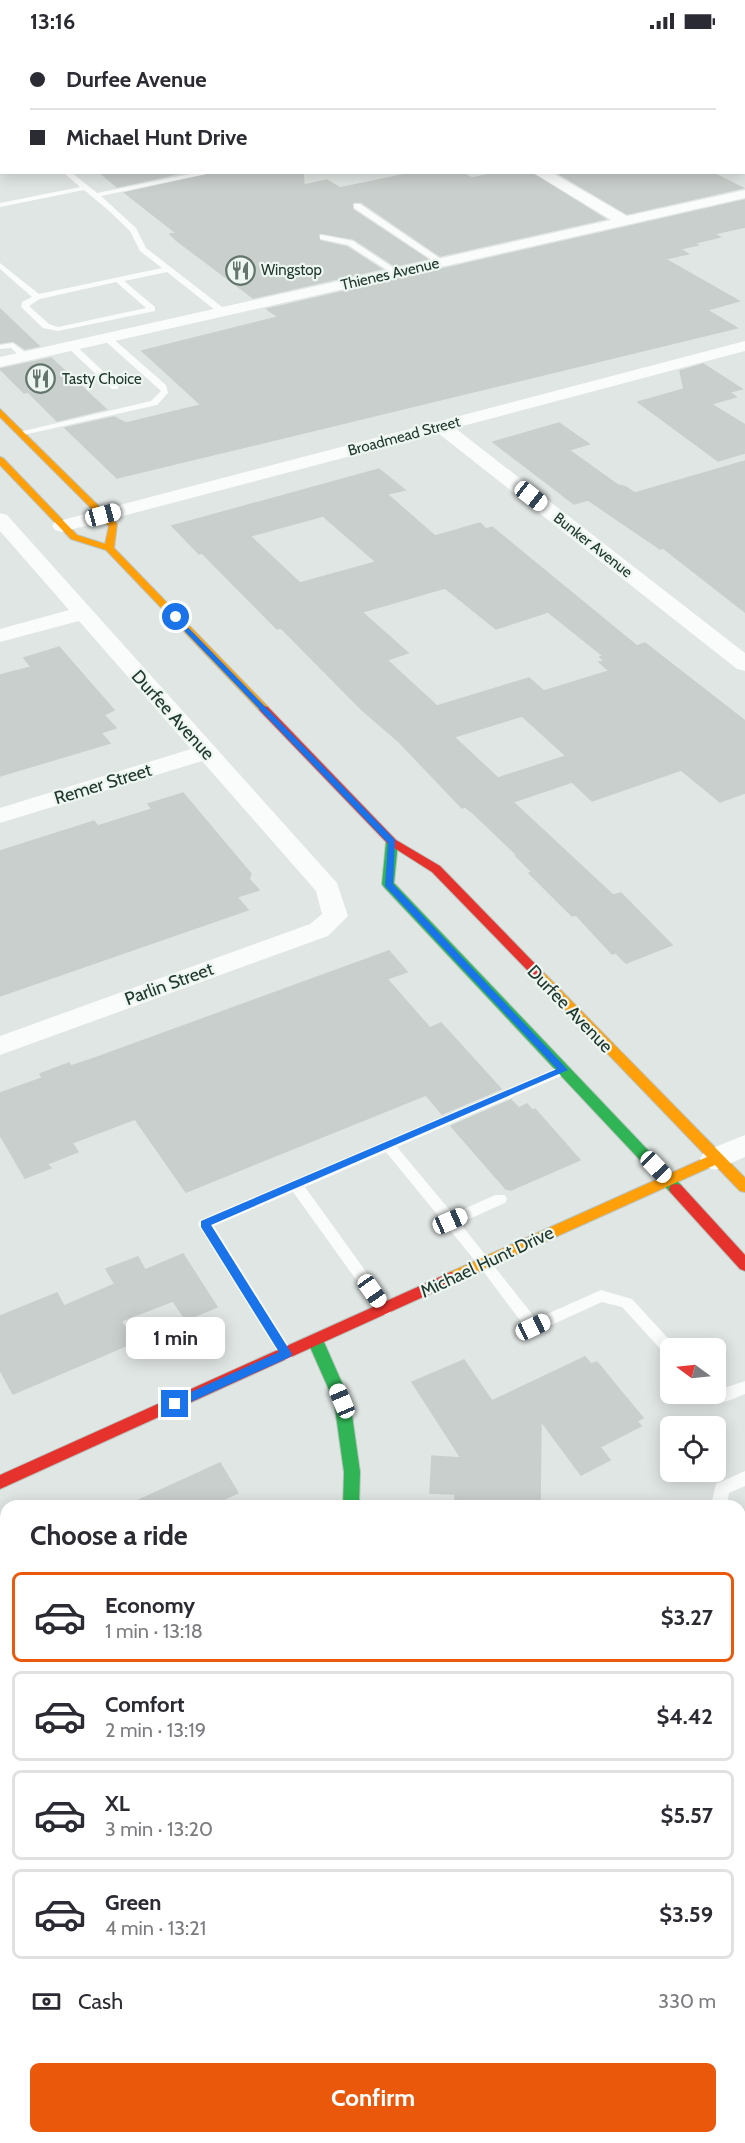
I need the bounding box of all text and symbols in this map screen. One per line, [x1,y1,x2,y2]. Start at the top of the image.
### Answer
text: 13:16 [30,8,75,35]
text: Durfee Avenue [66,66,207,93]
text: Michael Hunt Drive [66,124,247,151]
restaurant icon: Wingstop [224,254,256,286]
street label: Thienes Avenue [339,254,441,294]
place label: Wingstop [261,261,322,279]
restaurant icon: Tasty Choice [25,363,57,395]
place label: Tasty Choice [62,370,142,388]
street label: Broadmead Street [346,412,462,460]
car [511,478,551,514]
car [83,502,123,528]
street label: Bunker Avenue [550,509,636,581]
route start [162,603,189,630]
street label: Durfee Avenue [127,665,219,765]
street label: Remer Street [52,759,154,809]
street label: Parlin Street [122,958,216,1010]
street label: Durfee Avenue [523,961,617,1057]
car [637,1148,675,1186]
car [430,1205,470,1237]
street label: Michael Hunt Drive [417,1221,557,1303]
car [354,1271,390,1311]
car [513,1311,553,1343]
callout: 1 min [126,1317,225,1359]
text: 1 min [153,1326,198,1350]
north arrow [660,1338,726,1404]
map controls [660,1338,726,1482]
car [327,1381,357,1421]
route end [161,1390,188,1417]
button: locate [660,1416,726,1482]
text: Choose a ride [30,1519,188,1552]
icon: car [33,1590,87,1644]
text: Economy [105,1592,195,1619]
text: $3.27 [661,1604,713,1631]
text: 1 min · 13:18 [105,1619,203,1643]
icon: car [33,1689,87,1743]
text: Comfort [105,1691,184,1718]
text: $4.42 [656,1703,713,1730]
text: 2 min · 13:19 [105,1718,206,1742]
icon: car [33,1788,87,1842]
text: XL [105,1790,130,1817]
text: $5.57 [661,1802,713,1829]
text: 3 min · 13:20 [105,1817,213,1841]
icon: car [33,1887,87,1941]
text: Green [105,1889,161,1916]
text: $3.59 [659,1901,713,1928]
text: 4 min · 13:21 [105,1916,206,1940]
icon: cash [30,1985,63,2018]
text: Cash [78,1988,123,2015]
text: 330 m [658,1989,716,2013]
button: Confirm [30,2063,716,2132]

